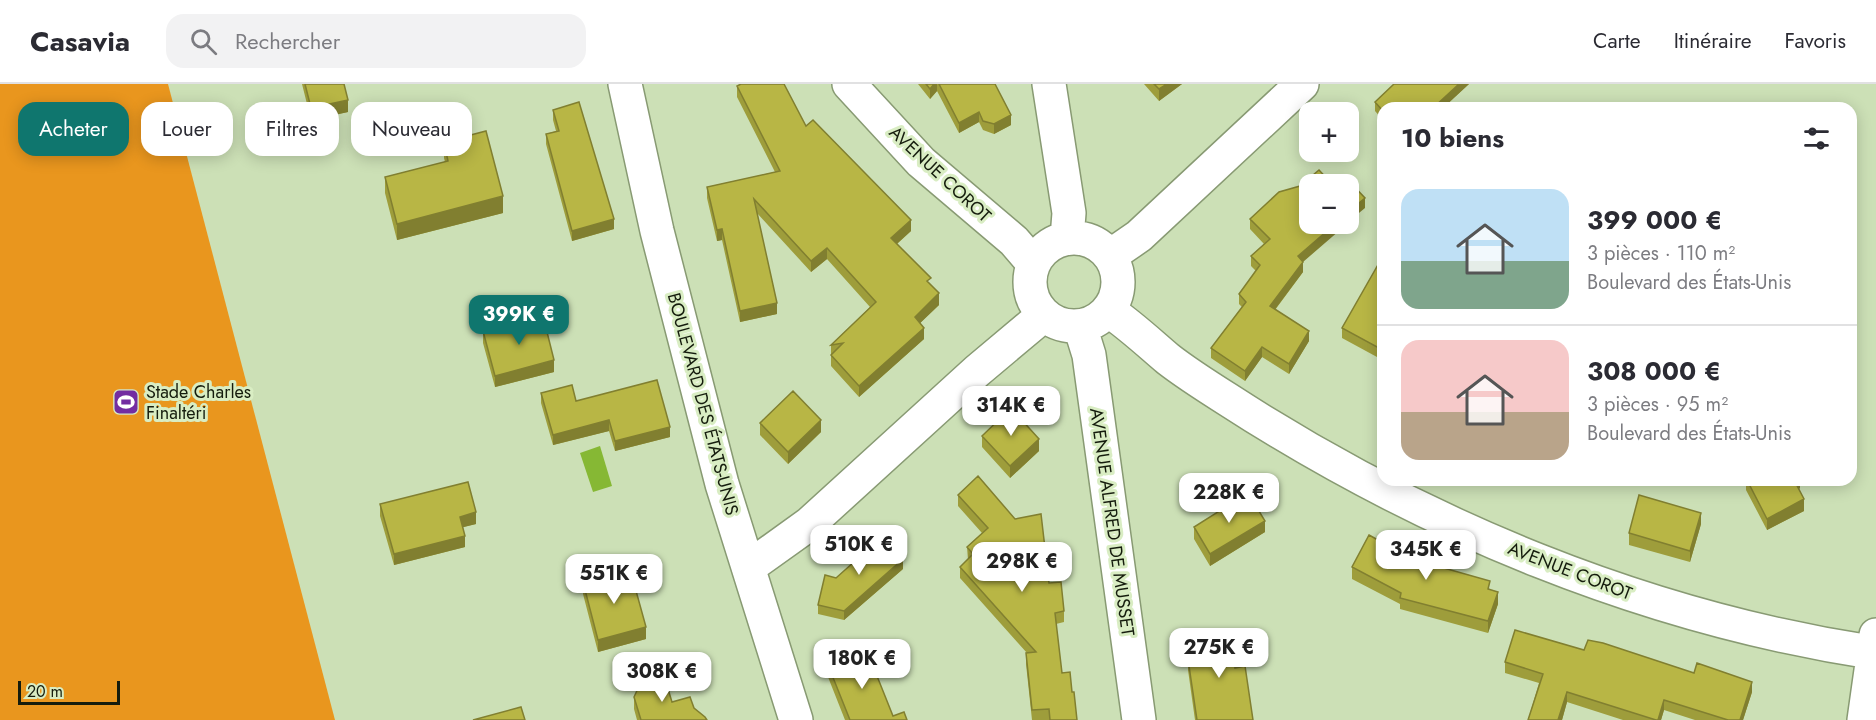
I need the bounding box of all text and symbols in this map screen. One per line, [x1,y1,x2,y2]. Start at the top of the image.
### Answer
search box [166,14,586,68]
text: Casavia [30,21,130,62]
icon: search [187,25,220,58]
text: Rechercher [235,25,340,57]
text: Carte [1593,26,1641,56]
text: Itinéraire [1674,26,1752,56]
text: Favoris [1785,26,1846,56]
chip: Acheter [18,102,129,156]
chip: Louer [141,102,233,156]
chip: Filtres [245,102,339,156]
chip: Nouveau [351,102,472,156]
map controls [1299,102,1359,234]
button: + [1299,102,1359,162]
text: 10 biens [1401,119,1504,157]
street label: AVENUE COROT [883,120,997,229]
icon: filters [1800,122,1833,155]
button: − [1299,174,1359,234]
text: 399 000 € [1587,201,1722,239]
icon: home [1449,213,1521,285]
text: 3 pièces · 110 m² [1587,239,1735,268]
text: Boulevard des États-Unis [1587,268,1791,297]
street label: BOULEVARD DES ÉTATS-UNIS [661,290,745,518]
pin: 399K € [470,295,568,346]
text: 399K € [483,300,555,329]
text: 308 000 € [1587,352,1721,390]
icon: home [1449,364,1521,436]
place label: Stade Charles Finaltéri [146,379,251,426]
pin: 314K € [962,386,1060,437]
sports icon: Stade Charles Finaltéri [111,387,141,417]
text: 3 pièces · 95 m² [1587,390,1728,419]
text: 314K € [976,391,1046,420]
street label: AVENUE ALFRED DE MUSSET [1083,406,1141,638]
text: Boulevard des États-Unis [1587,419,1791,448]
pin: 228K € [1180,473,1278,524]
text: 228K € [1193,478,1265,507]
pin: 510K € [810,525,908,576]
text: 510K € [824,530,894,559]
pin: 345K € [1377,530,1475,581]
text: 345K € [1390,535,1462,564]
street label: AVENUE COROT [1504,535,1636,607]
pin: 298K € [973,542,1071,593]
text: 298K € [986,547,1058,576]
pin: 551K € [565,554,663,605]
text: 551K € [579,559,649,588]
pin: 275K € [1170,628,1268,679]
text: 275K € [1183,633,1255,662]
pin: 180K € [813,639,911,690]
text: 180K € [827,644,897,673]
pin: 308K € [613,652,711,703]
text: 308K € [626,657,698,686]
scale bar [18,678,120,706]
text: 20 m [27,680,63,703]

